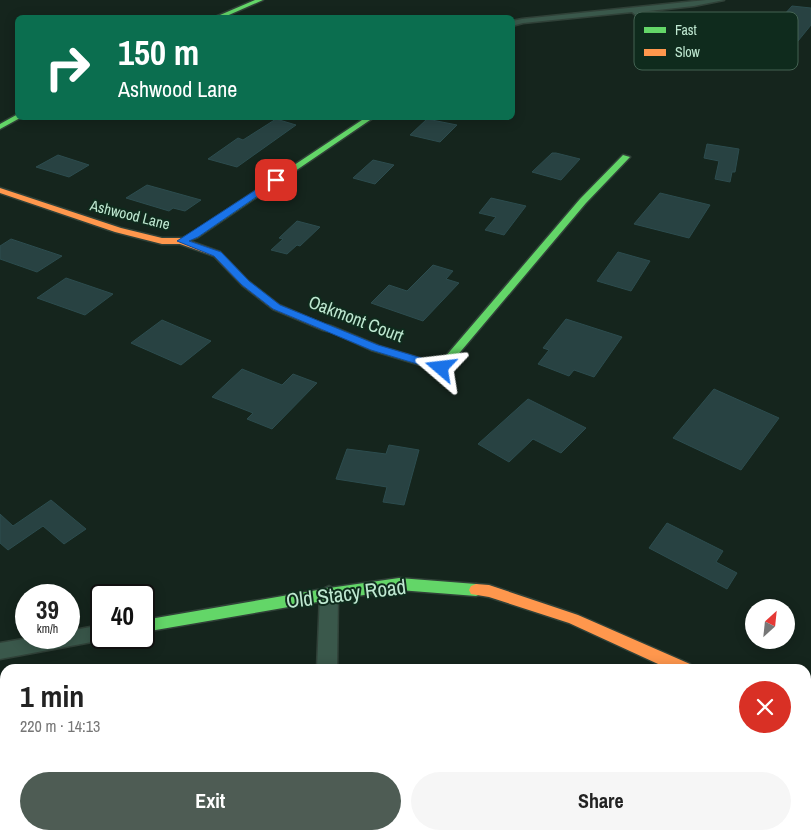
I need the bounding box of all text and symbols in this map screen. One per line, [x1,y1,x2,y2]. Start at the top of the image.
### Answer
legend [634,12,798,70]
text: Fast [675,21,697,39]
text: 150 m [118,29,199,76]
icon: right [35,35,100,100]
text: Slow [675,43,701,61]
text: Ashwood Lane [118,74,237,104]
pin [255,159,297,201]
icon: arrive [262,166,290,194]
street label: Ashwood Lane [87,194,172,235]
street label: Oakmont Court [305,289,407,348]
position arrow [414,341,466,393]
street label: Old Stacy Road [284,572,408,615]
speed limit sign: 40 [90,584,155,649]
text: 39 [36,593,59,627]
north arrow [745,599,795,649]
map controls [745,599,795,649]
text: km/h [37,621,58,637]
text: 1 min [20,676,84,716]
button: close [739,681,791,733]
text: 220 m · 14:13 [20,715,100,737]
button: Exit [20,772,401,830]
button: Share [411,772,791,830]

